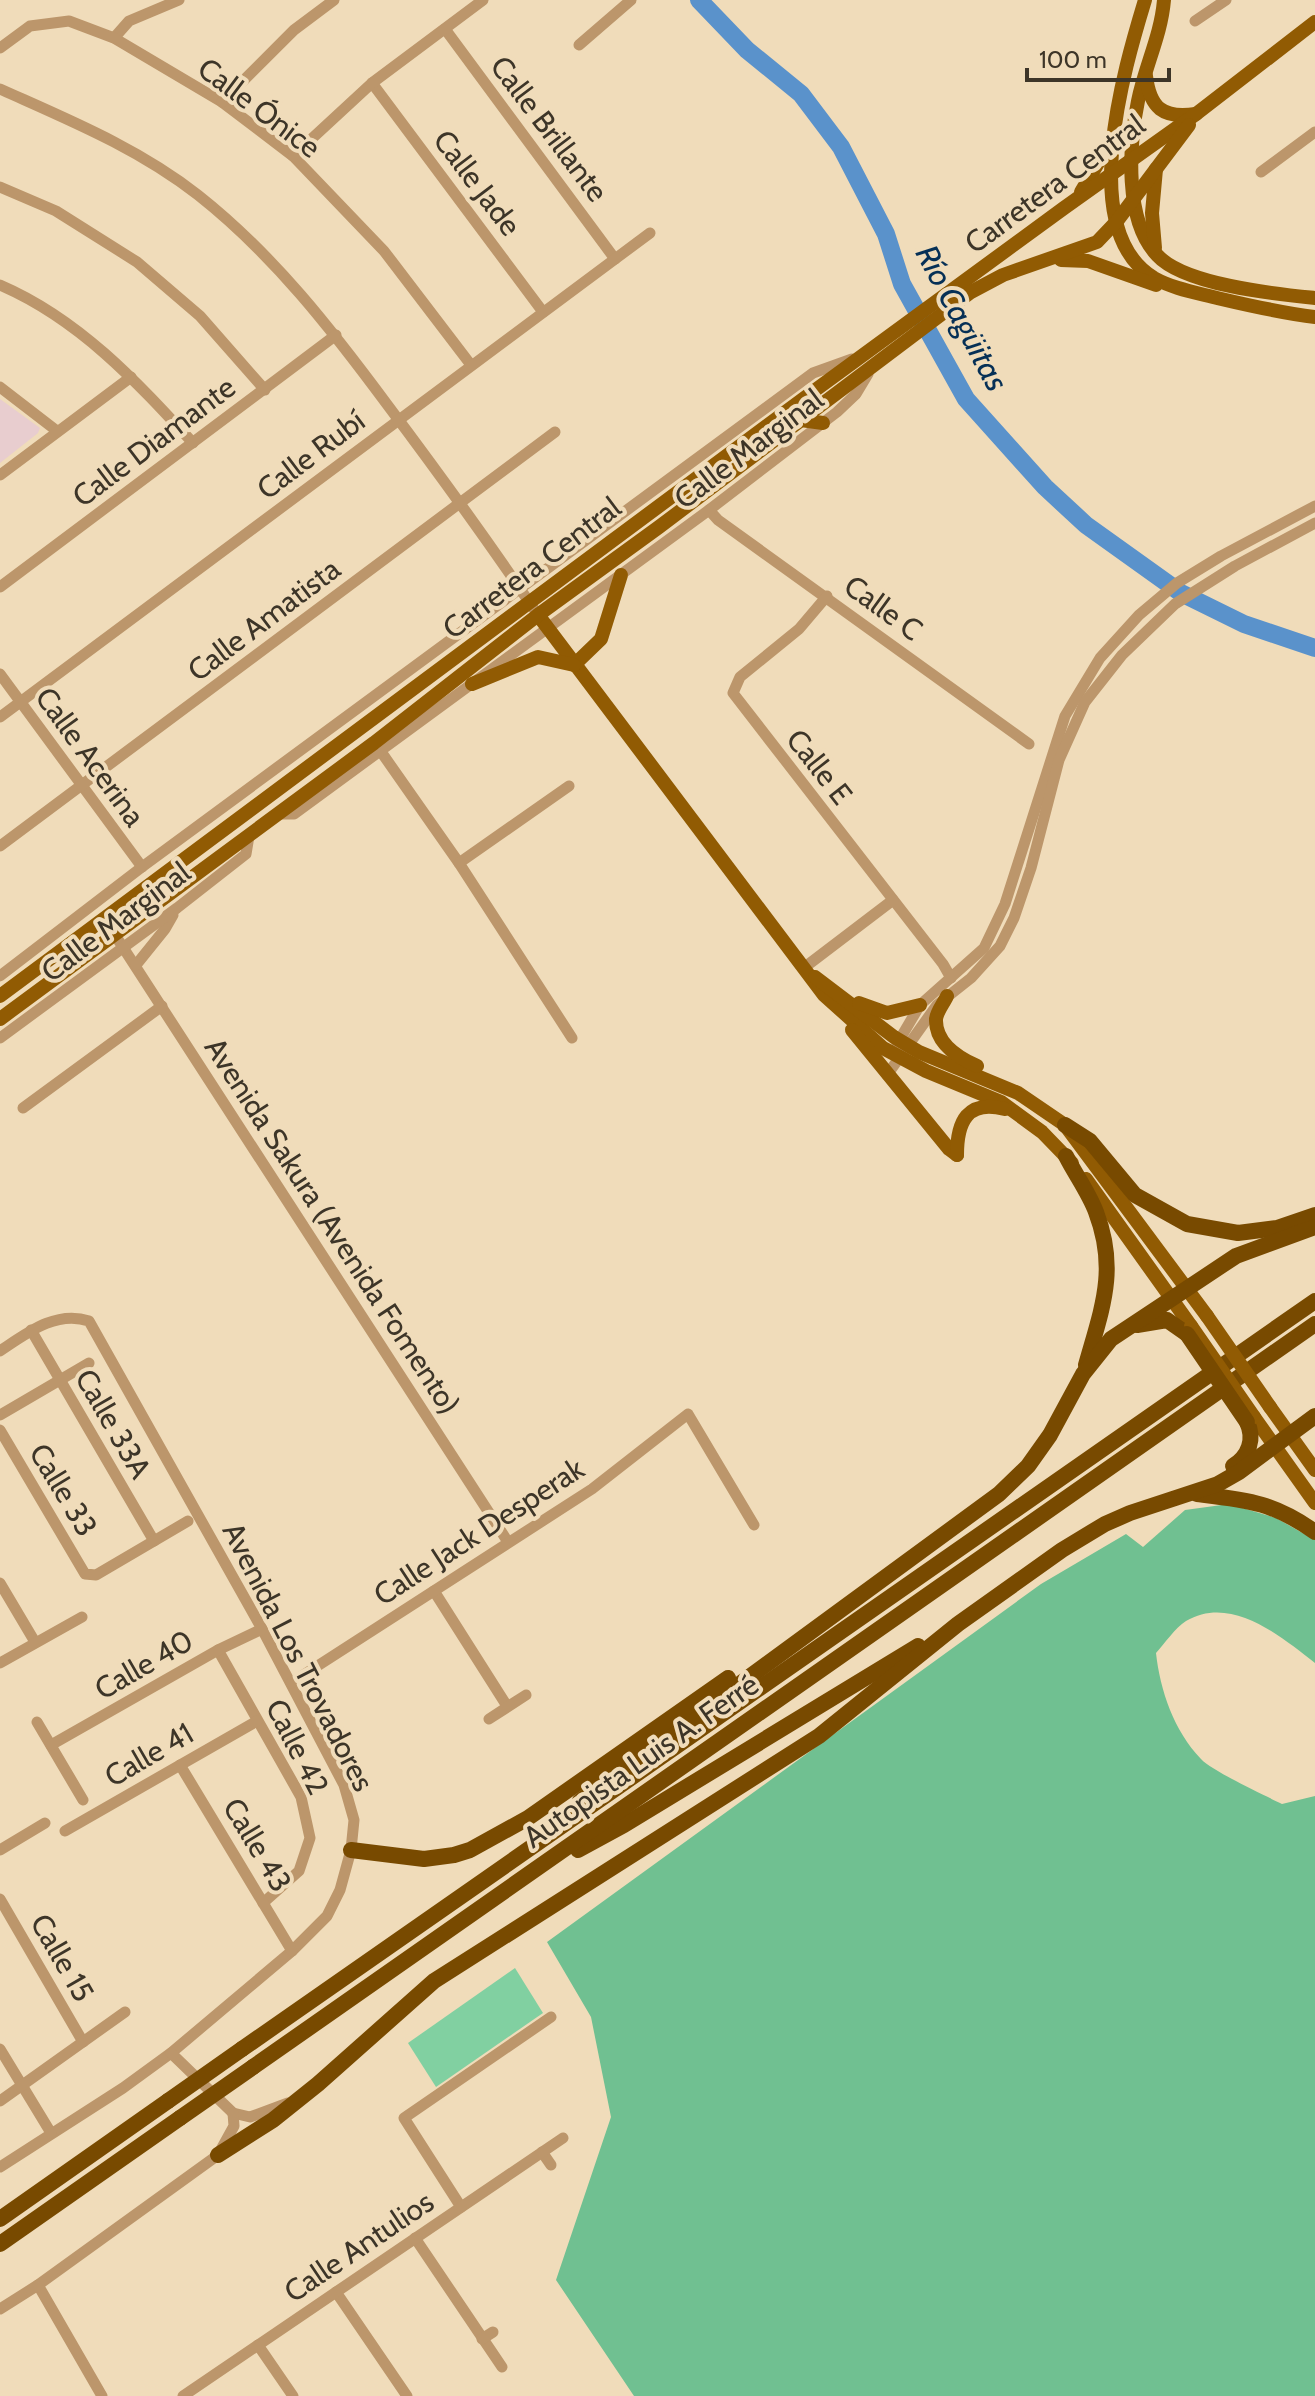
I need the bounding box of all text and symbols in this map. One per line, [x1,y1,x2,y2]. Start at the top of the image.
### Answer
scale bar [1027,32,1169,82]
text: 100 m [1039,45,1107,74]
street label: Calle Brillante [483,48,616,209]
street label: Calle Ónice [191,50,328,166]
street label: Carretera Central [958,106,1152,261]
street label: Calle Jade [426,123,529,243]
water label: Río Cagüitas [908,238,1017,397]
street label: Calle Diamante [65,368,242,515]
street label: Calle Marginal [667,381,831,517]
street label: Calle Rubí [249,402,372,507]
street label: Carretera Central [435,489,628,647]
street label: Calle Amatista [180,550,348,689]
street label: Calle C [837,567,930,648]
street label: Calle Acerina [28,680,154,834]
street label: Calle E [778,722,860,812]
street label: Calle Marginal [34,854,198,990]
street label: Avenida Sakura (Avenida Fomento) [197,1031,468,1421]
street label: Calle 33A [67,1363,160,1485]
street label: Calle 33 [21,1437,105,1543]
street label: Calle Jack Desperak [367,1450,591,1613]
street label: Avenida Los Trovadores [215,1516,382,1797]
street label: Calle 40 [88,1622,199,1707]
street label: Autopista Luis A. Ferré [516,1666,765,1856]
street label: Calle 42 [258,1693,337,1801]
street label: Calle 41 [98,1715,200,1795]
street label: Calle 43 [215,1791,300,1898]
street label: Calle 15 [23,1907,102,2008]
street label: Calle Antulios [277,2183,440,2310]

